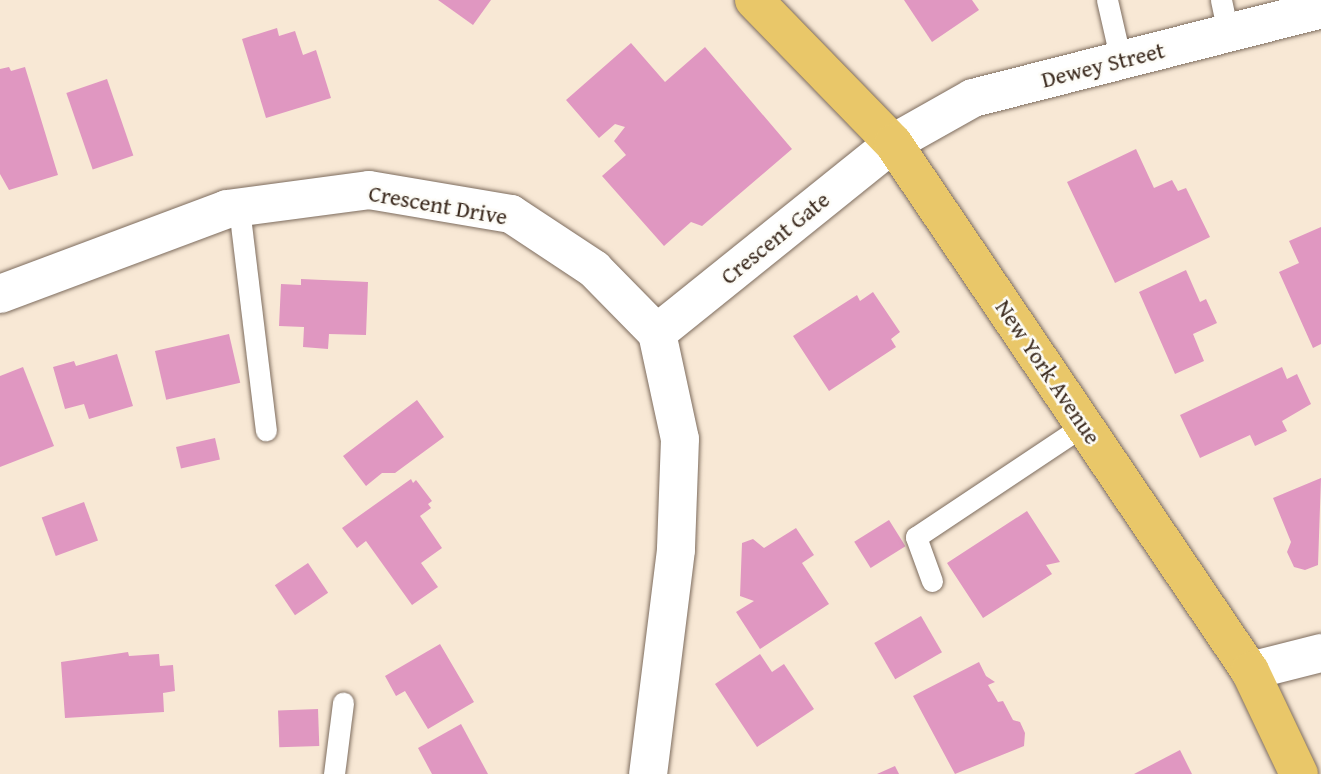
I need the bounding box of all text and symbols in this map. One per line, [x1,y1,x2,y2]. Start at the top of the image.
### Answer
street label: Dewey Street [1038,36,1168,94]
street label: Crescent Drive [367,179,509,231]
street label: Crescent Gate [715,186,835,290]
street label: New York Avenue [990,295,1106,449]

